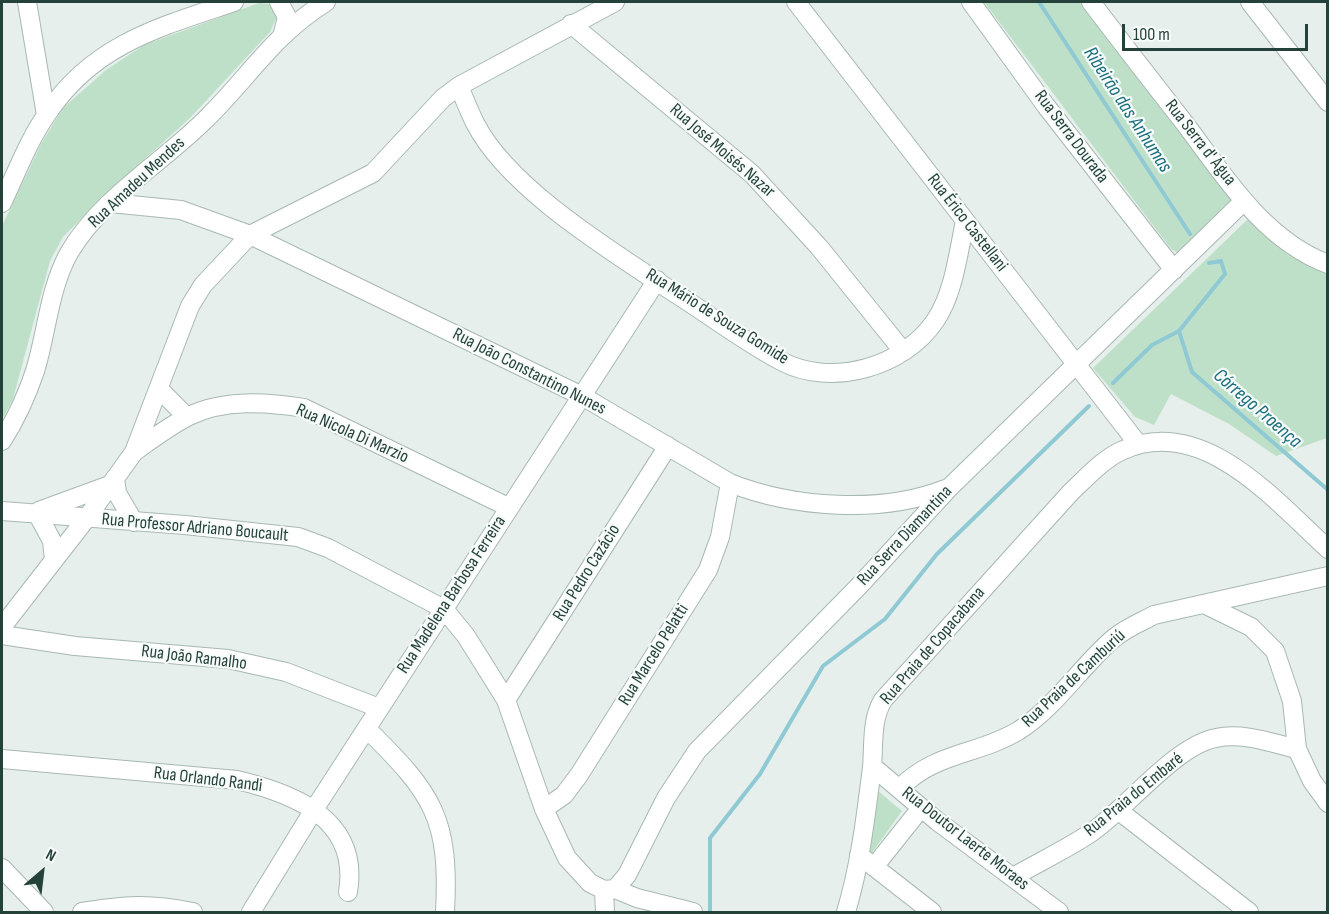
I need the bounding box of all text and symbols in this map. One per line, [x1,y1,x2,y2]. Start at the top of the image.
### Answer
scale bar [1125,12,1311,50]
text: 100 m [1133,24,1170,45]
water label: Ribeirão das Anhumas [1078,43,1176,177]
street label: Rua Serra Dourada [1029,86,1113,188]
street label: Rua Serra d' Água [1160,96,1240,190]
street label: Rua José Moisés Nazar [665,99,779,203]
street label: Rua Amadeu Mendes [84,133,190,233]
street label: Rua Érico Castellani [922,170,1012,276]
street label: Rua Mário de Souza Gomide [641,264,793,370]
street label: Rua João Constantino Nunes [449,324,609,420]
water label: Córrego Proença [1208,364,1306,454]
street label: Rua Nicola Di Marzio [292,400,412,468]
street label: Rua Serra Diamantina [853,481,957,591]
street label: Rua Professor Adriano Boucault [101,509,289,547]
street label: Rua Madelena Barbosa Ferreira [393,512,511,678]
street label: Rua Pedro Cazácio [549,521,625,625]
street label: Rua Praia de Copacabana [876,583,990,709]
street label: Rua Marcelo Pelatti [614,600,694,710]
street label: Rua Praia de Camburiú [1018,626,1130,732]
street label: Rua João Ramalho [140,641,248,675]
street label: Rua Praia do Embaré [1080,748,1188,842]
street label: Rua Orlando Randi [153,763,263,797]
street label: Rua Doutor Laerte Moraes [897,783,1033,895]
north arrow [12,842,72,902]
text: N [42,845,59,866]

